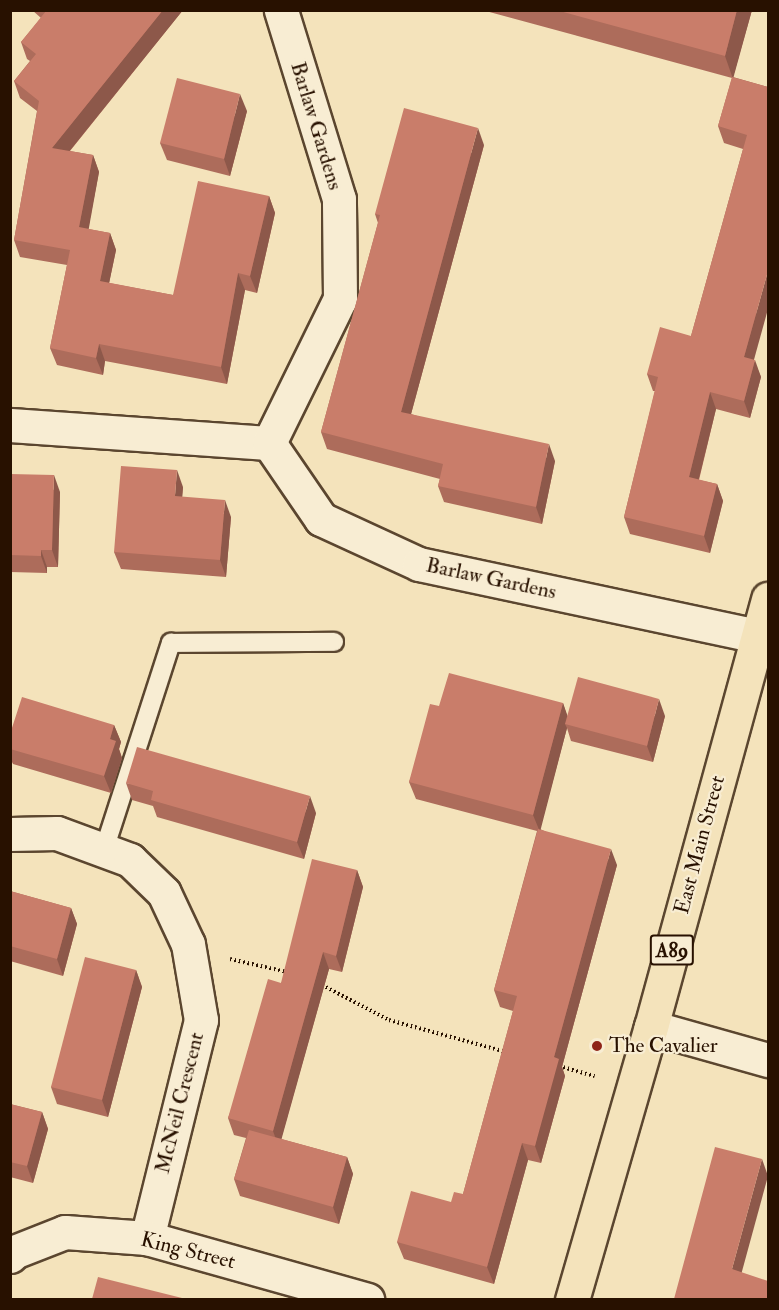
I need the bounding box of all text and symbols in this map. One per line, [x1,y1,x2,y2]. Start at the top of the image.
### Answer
street label: Barlaw Gardens [285,59,347,193]
street label: Barlaw Gardens [424,553,558,605]
street label: East Main Street [669,773,731,917]
road number: A89 [650,933,694,967]
street label: McNeil Crescent [150,1030,210,1176]
place label: The Cavalier [609,1033,717,1059]
marker: The Cavalier [590,1039,604,1053]
street label: King Street [138,1227,238,1275]

